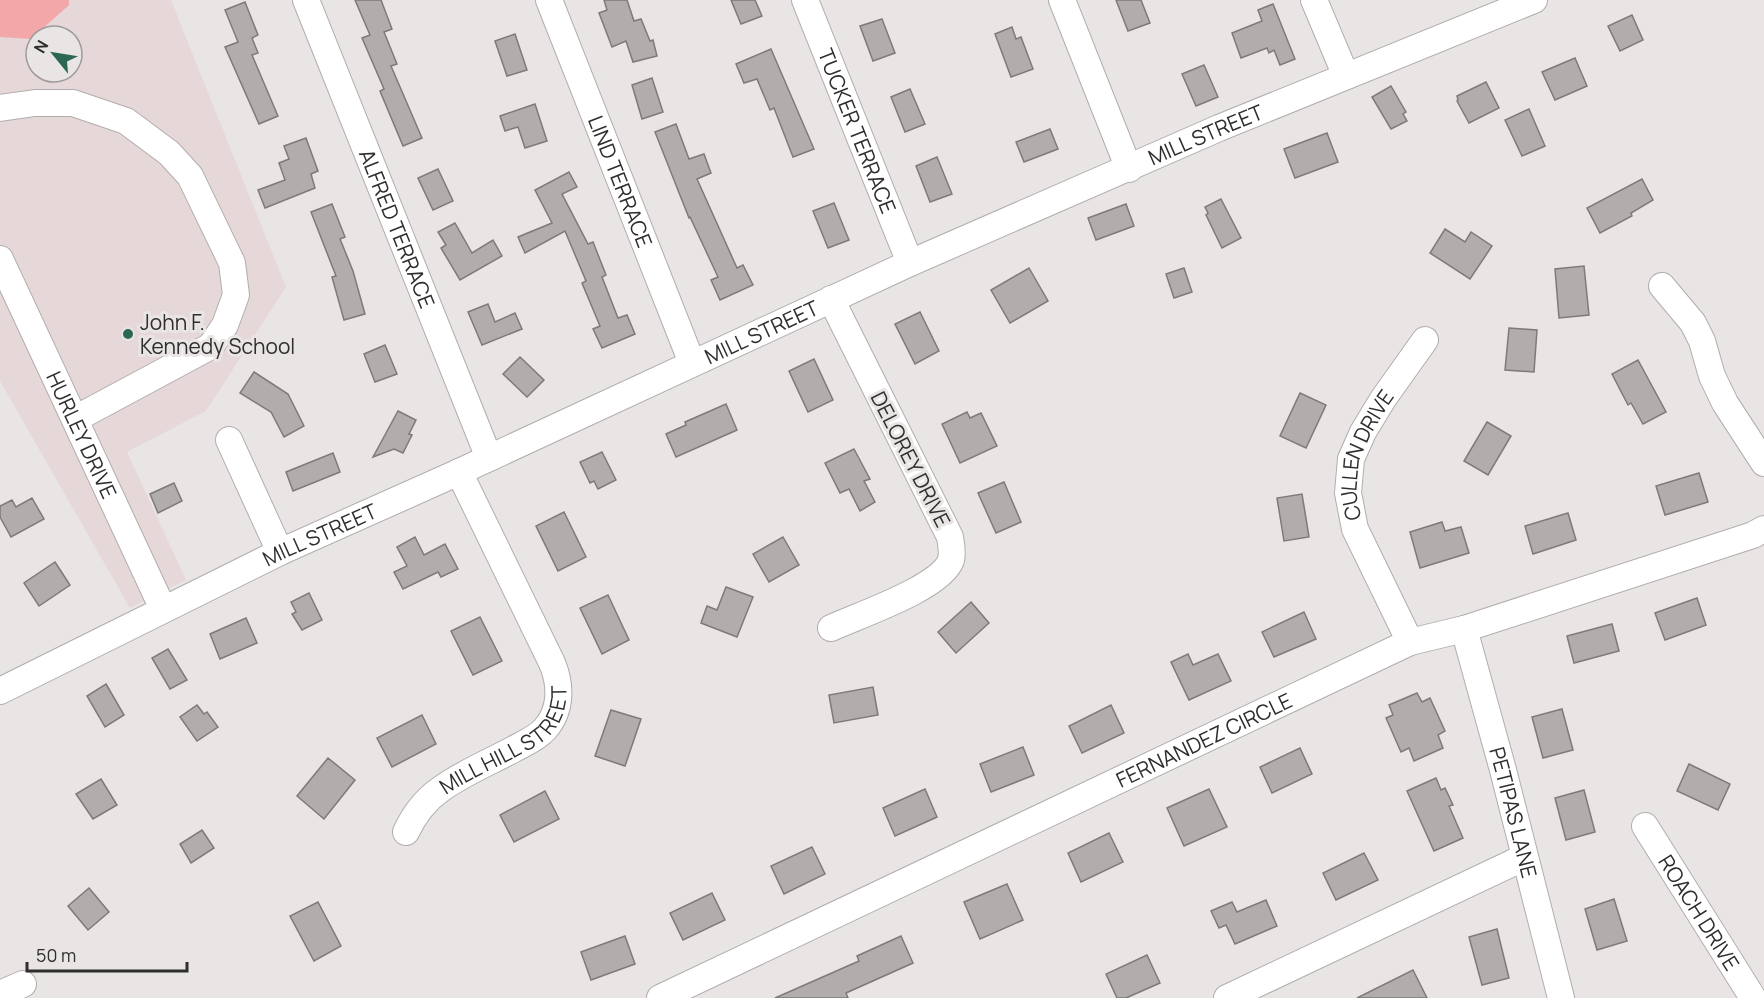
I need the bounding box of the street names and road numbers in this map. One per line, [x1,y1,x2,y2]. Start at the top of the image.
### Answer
street label: TUCKER TERRACE [812,44,903,217]
street label: MILL STREET [1144,97,1268,171]
street label: LIND TERRACE [582,112,659,251]
street label: ALFRED TERRACE [353,145,442,312]
street label: MILL STREET [700,293,823,370]
street label: HURLEY DRIVE [40,367,124,503]
street label: CULLEN DRIVE [1334,384,1399,523]
street label: DELOREY DRIVE [865,386,957,532]
street label: MILL STREET [258,496,382,572]
street label: MILL HILL STREET [434,685,572,800]
street label: FERNANDEZ CIRCLE [1111,686,1296,794]
street label: PETIPAS LANE [1483,744,1544,881]
street label: ROACH DRIVE [1652,849,1746,975]

